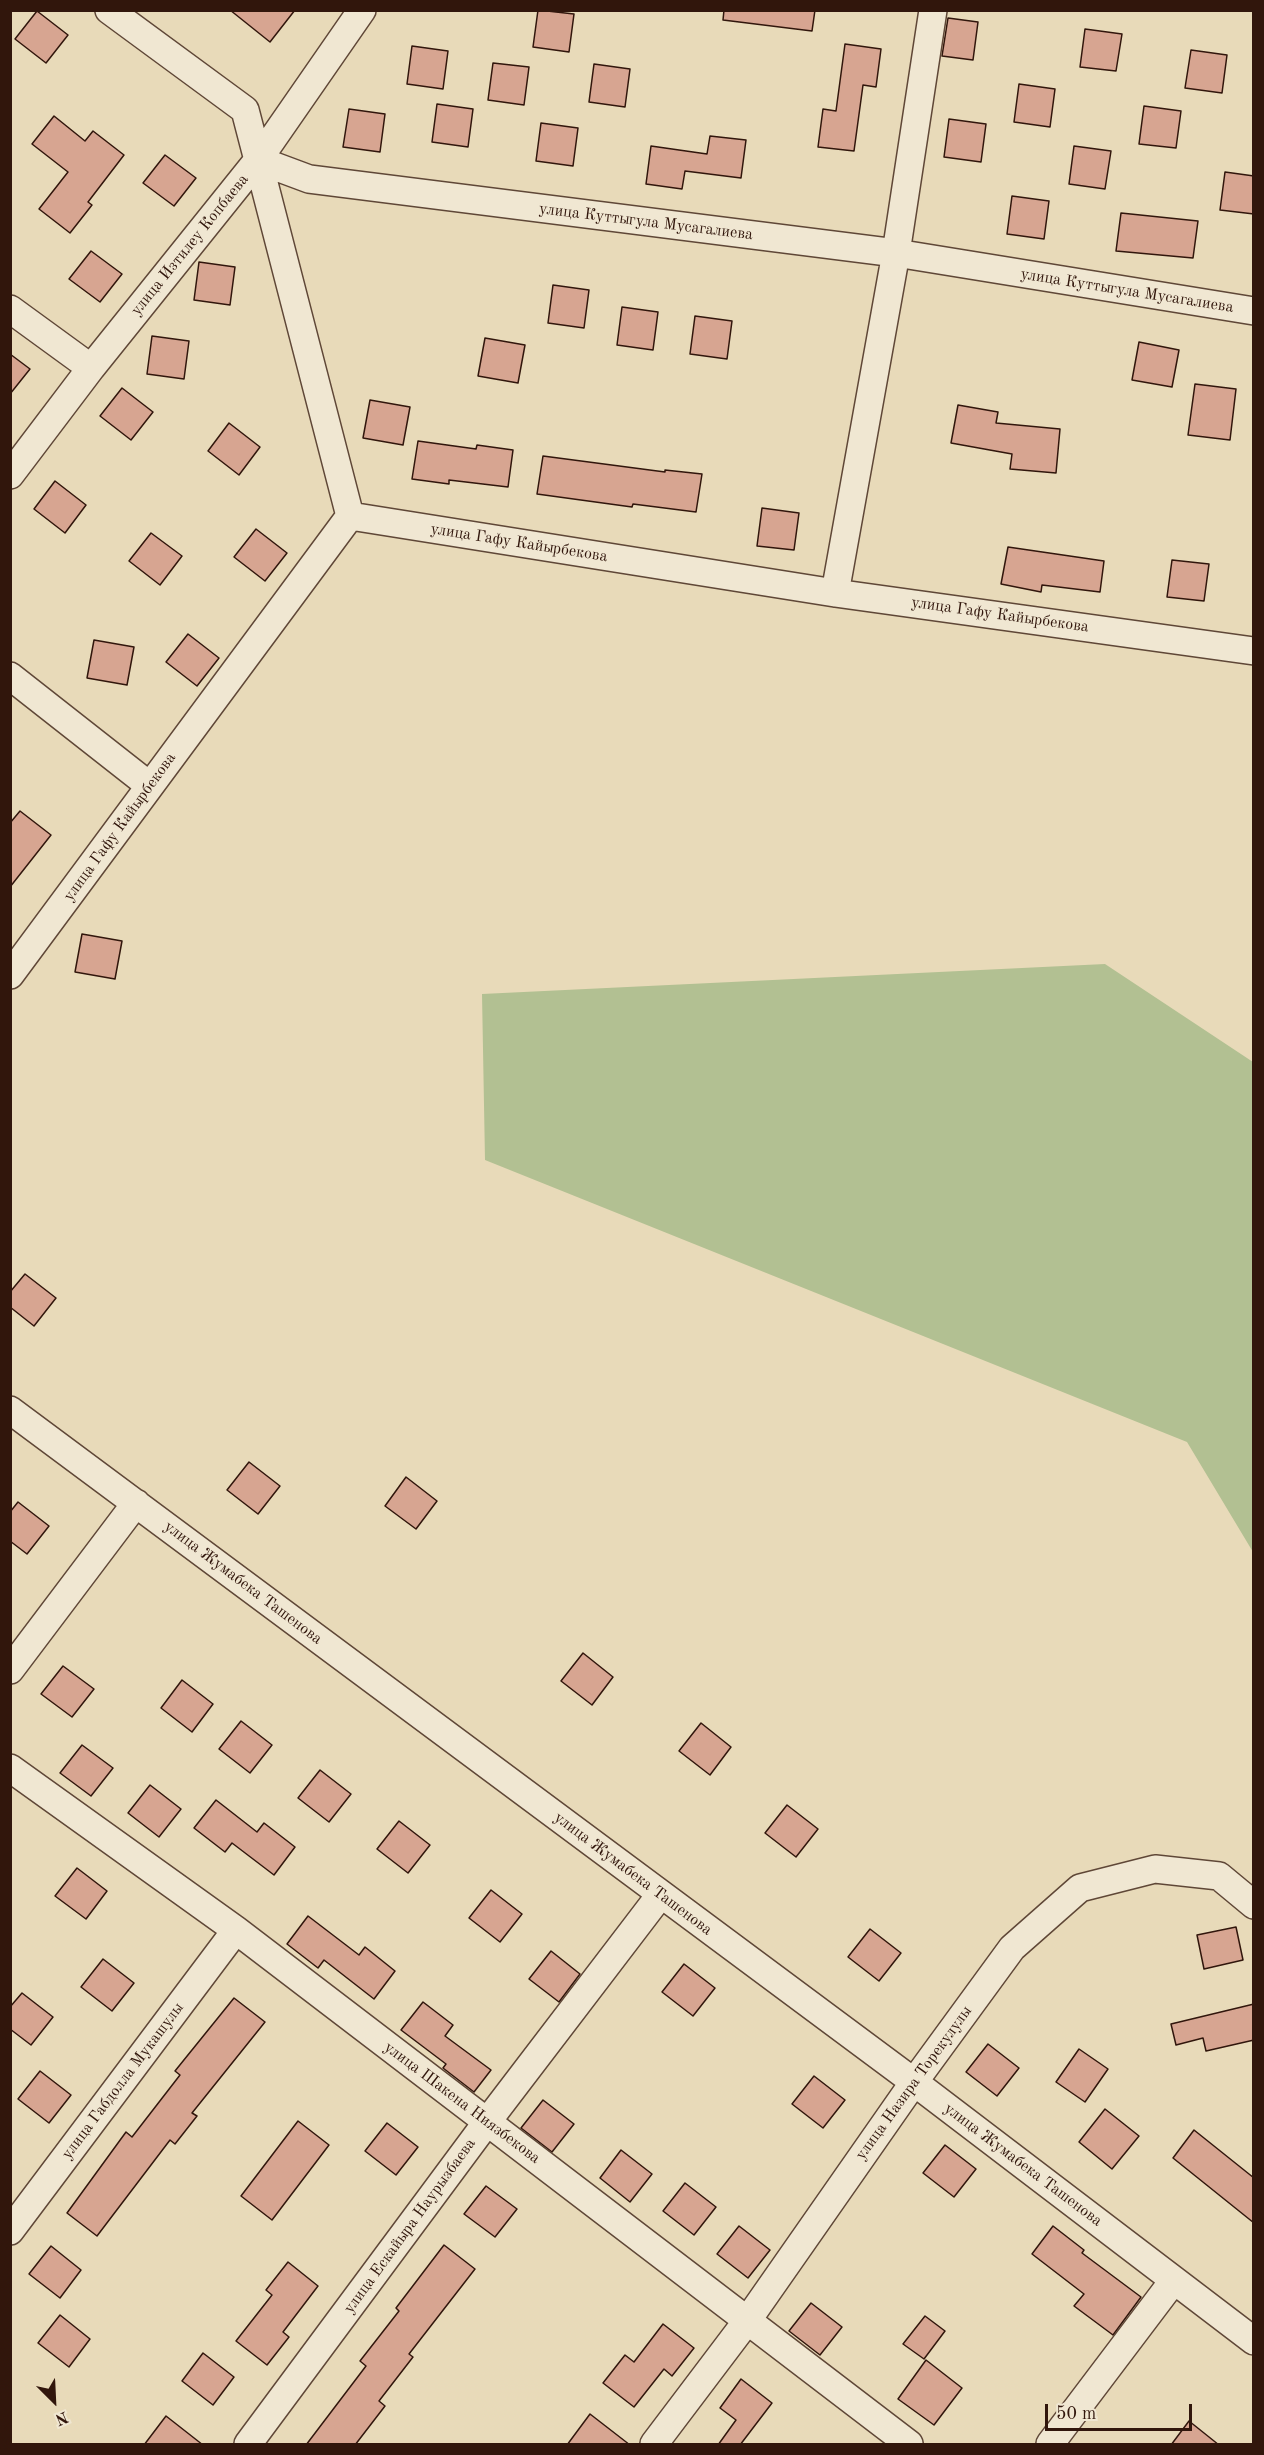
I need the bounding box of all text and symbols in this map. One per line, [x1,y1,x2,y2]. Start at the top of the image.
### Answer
street label: улица Изтилеу Копбаева [127,170,253,320]
street label: улица Куттыгула Мусагалиева [538,199,754,245]
street label: улица Куттыгула Мусагалиева [1019,265,1235,317]
street label: улица Гафу Кайырбекова [429,520,609,566]
street label: улица Гафу Кайырбекова [910,593,1090,637]
street label: улица Гафу Кайырбекова [60,749,180,905]
street label: улица Жумабека Ташенова [160,1517,326,1649]
street label: улица Жумабека Ташенова [550,1808,716,1940]
street label: улица Габдолла Мукашулы [58,1999,188,2163]
street label: улица Назира Торекулулы [852,2002,976,2164]
street label: улица Шакена Ниязбекова [380,2038,544,2168]
street label: улица Жумабека Ташенова [940,2099,1106,2231]
street label: улица Ескайыра Наурызбаева [340,2135,480,2317]
north arrow [24,2371,84,2431]
scale bar [1048,2392,1195,2430]
text: 50 m [1056,2405,1096,2423]
text: N [52,2408,70,2427]

